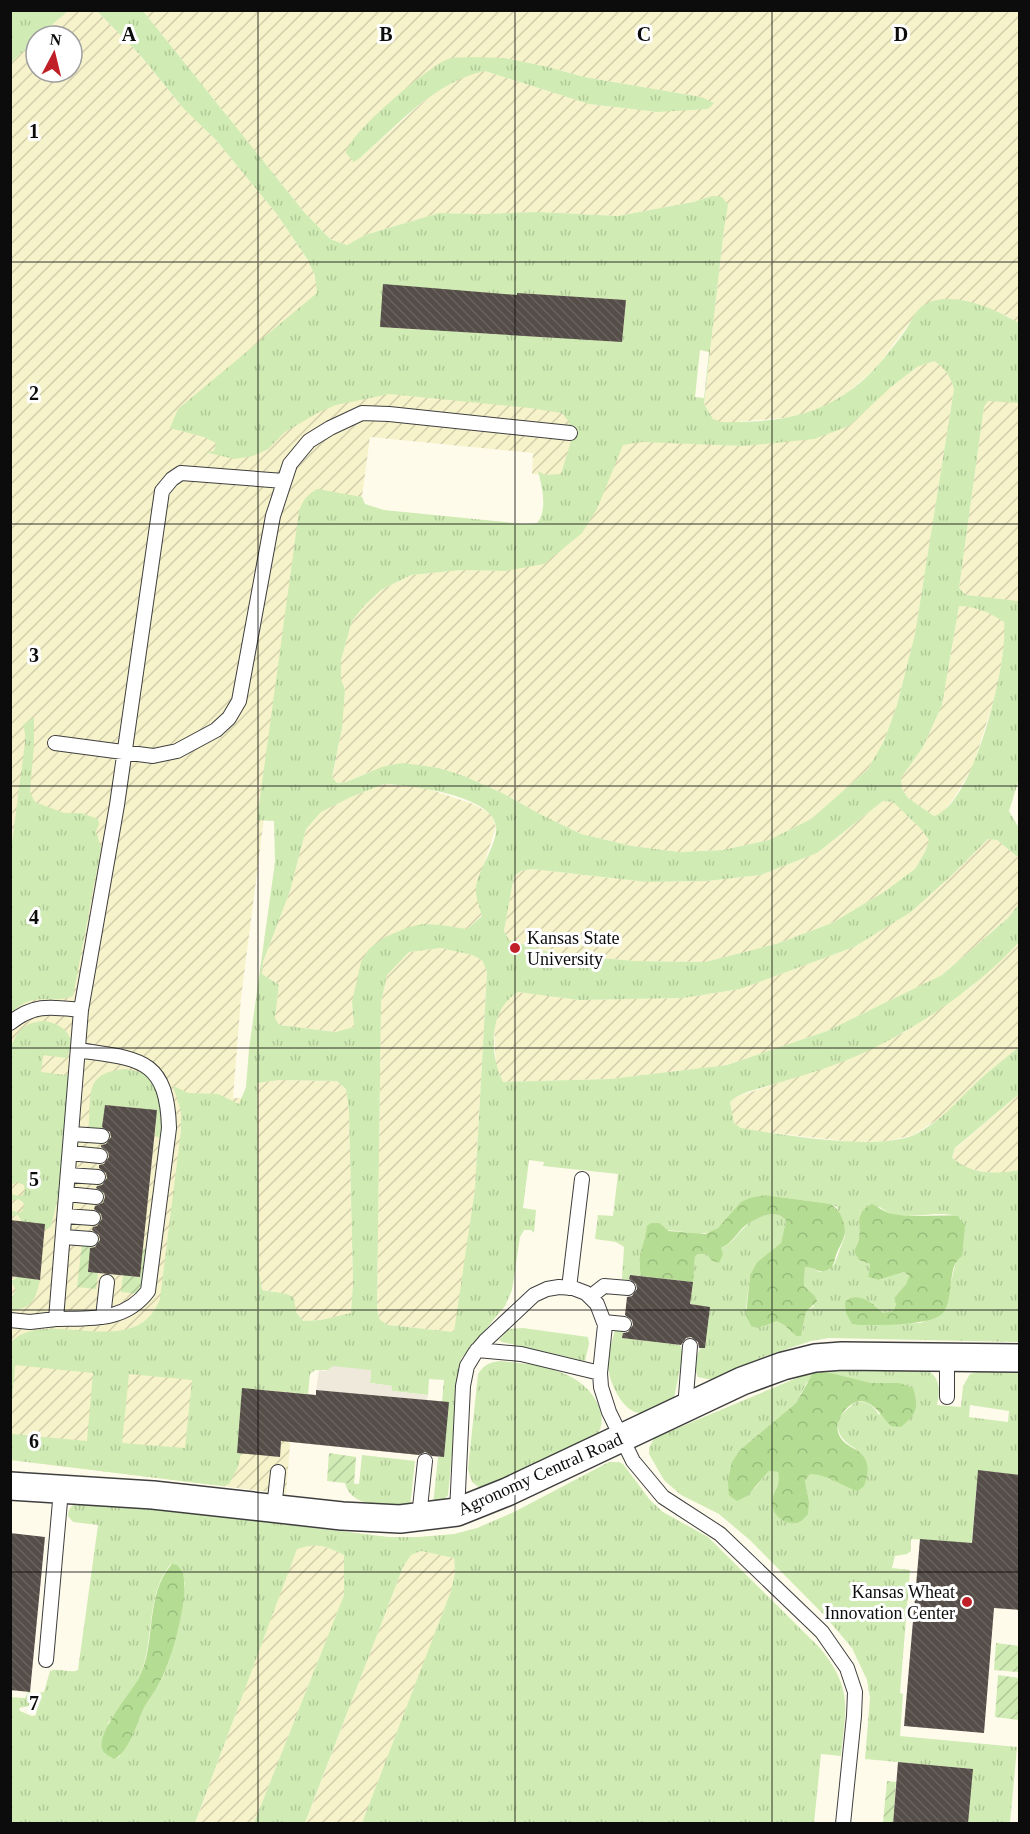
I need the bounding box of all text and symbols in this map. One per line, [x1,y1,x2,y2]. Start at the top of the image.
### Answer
text: A [122,23,137,45]
text: B [379,23,393,45]
text: C [637,23,651,45]
text: D [894,23,908,45]
north arrow [24,24,84,84]
text: N [49,30,63,49]
text: 1 [29,120,39,142]
text: 2 [29,382,39,404]
text: 3 [29,644,39,666]
text: 4 [29,906,39,928]
place label: Kansas State University [527,928,619,969]
marker: Kansas State University [508,941,522,955]
text: 5 [29,1168,39,1190]
street label: Agronomy Central Road [455,1429,625,1519]
text: 6 [29,1430,39,1452]
place label: Kansas Wheat Innovation Center [825,1582,955,1623]
marker: Kansas Wheat Innovation Center [960,1595,974,1609]
text: 7 [29,1692,39,1714]

